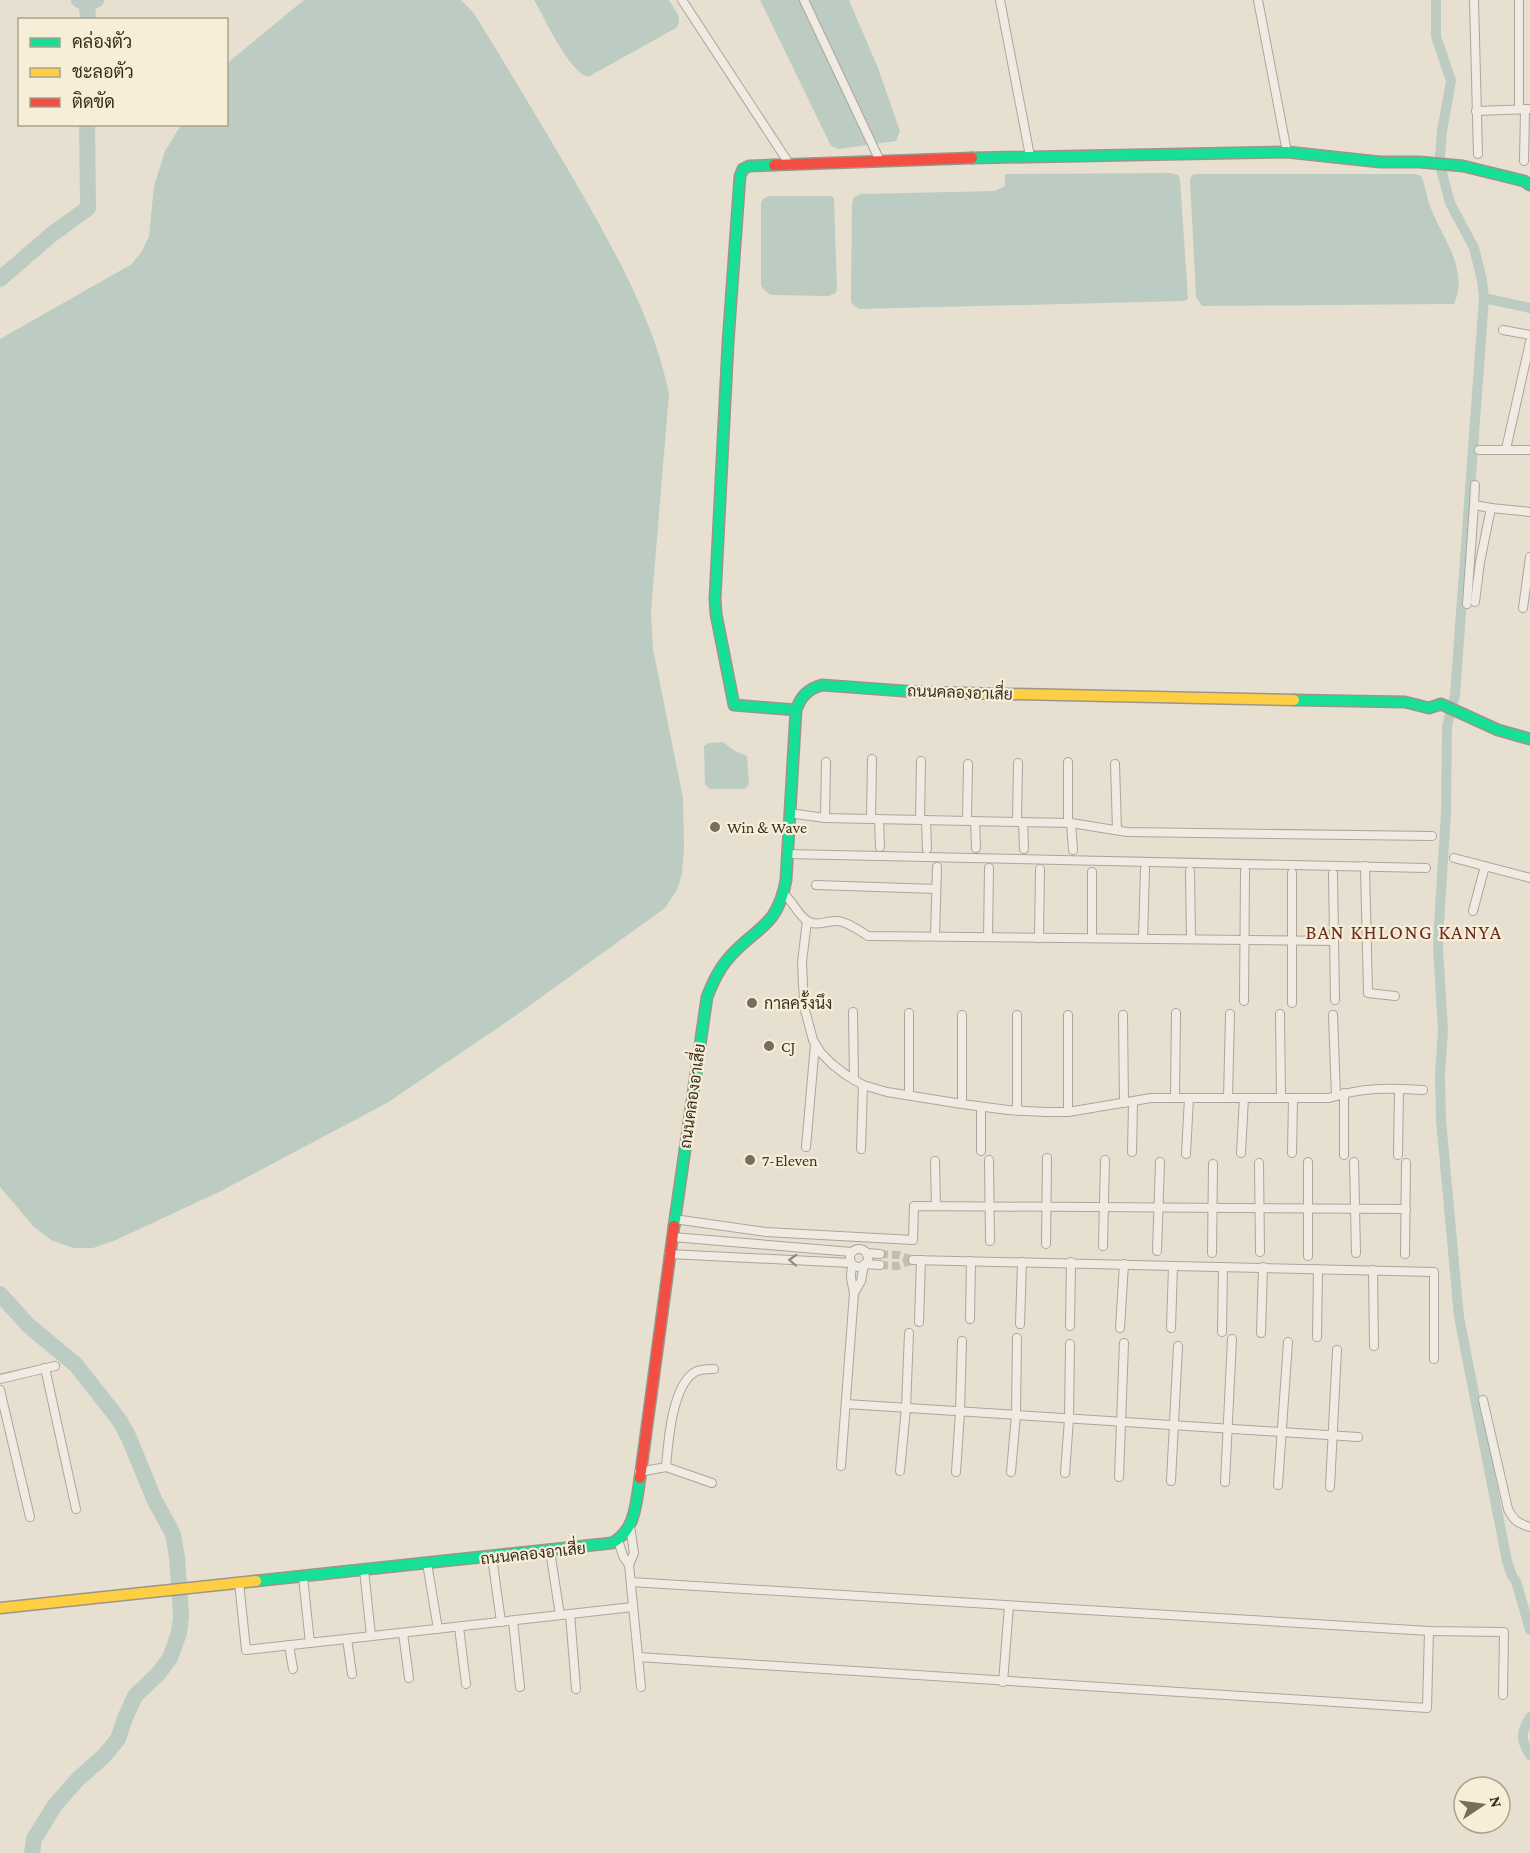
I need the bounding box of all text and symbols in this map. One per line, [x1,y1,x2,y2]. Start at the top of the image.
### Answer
legend [18,18,228,126]
text: คล่องตัว [72,30,132,52]
text: ชะลอตัว [72,61,134,82]
text: ติดขัด [72,91,115,112]
street label: ถนนคลองอาเสี่ย [907,676,1013,703]
place label: Win & Wave [727,819,807,836]
marker: Win & Wave [708,820,722,834]
district label: BAN KHLONG KANYA [1305,921,1503,943]
place label: กาลครั้งนึง [764,990,832,1012]
marker: กาลครั้งนึง [745,996,759,1010]
place label: CJ [781,1038,795,1056]
marker: CJ [762,1039,776,1053]
street label: ถนนคลองอาเสี่ย [671,1042,708,1150]
place label: 7-Eleven [762,1152,818,1169]
marker: 7-Eleven [743,1153,757,1167]
one-way arrow [788,1253,797,1266]
street label: ถนนคลองอาเสี่ย [479,1534,587,1567]
north arrow [1452,1775,1512,1835]
text: N [1487,1795,1506,1809]

